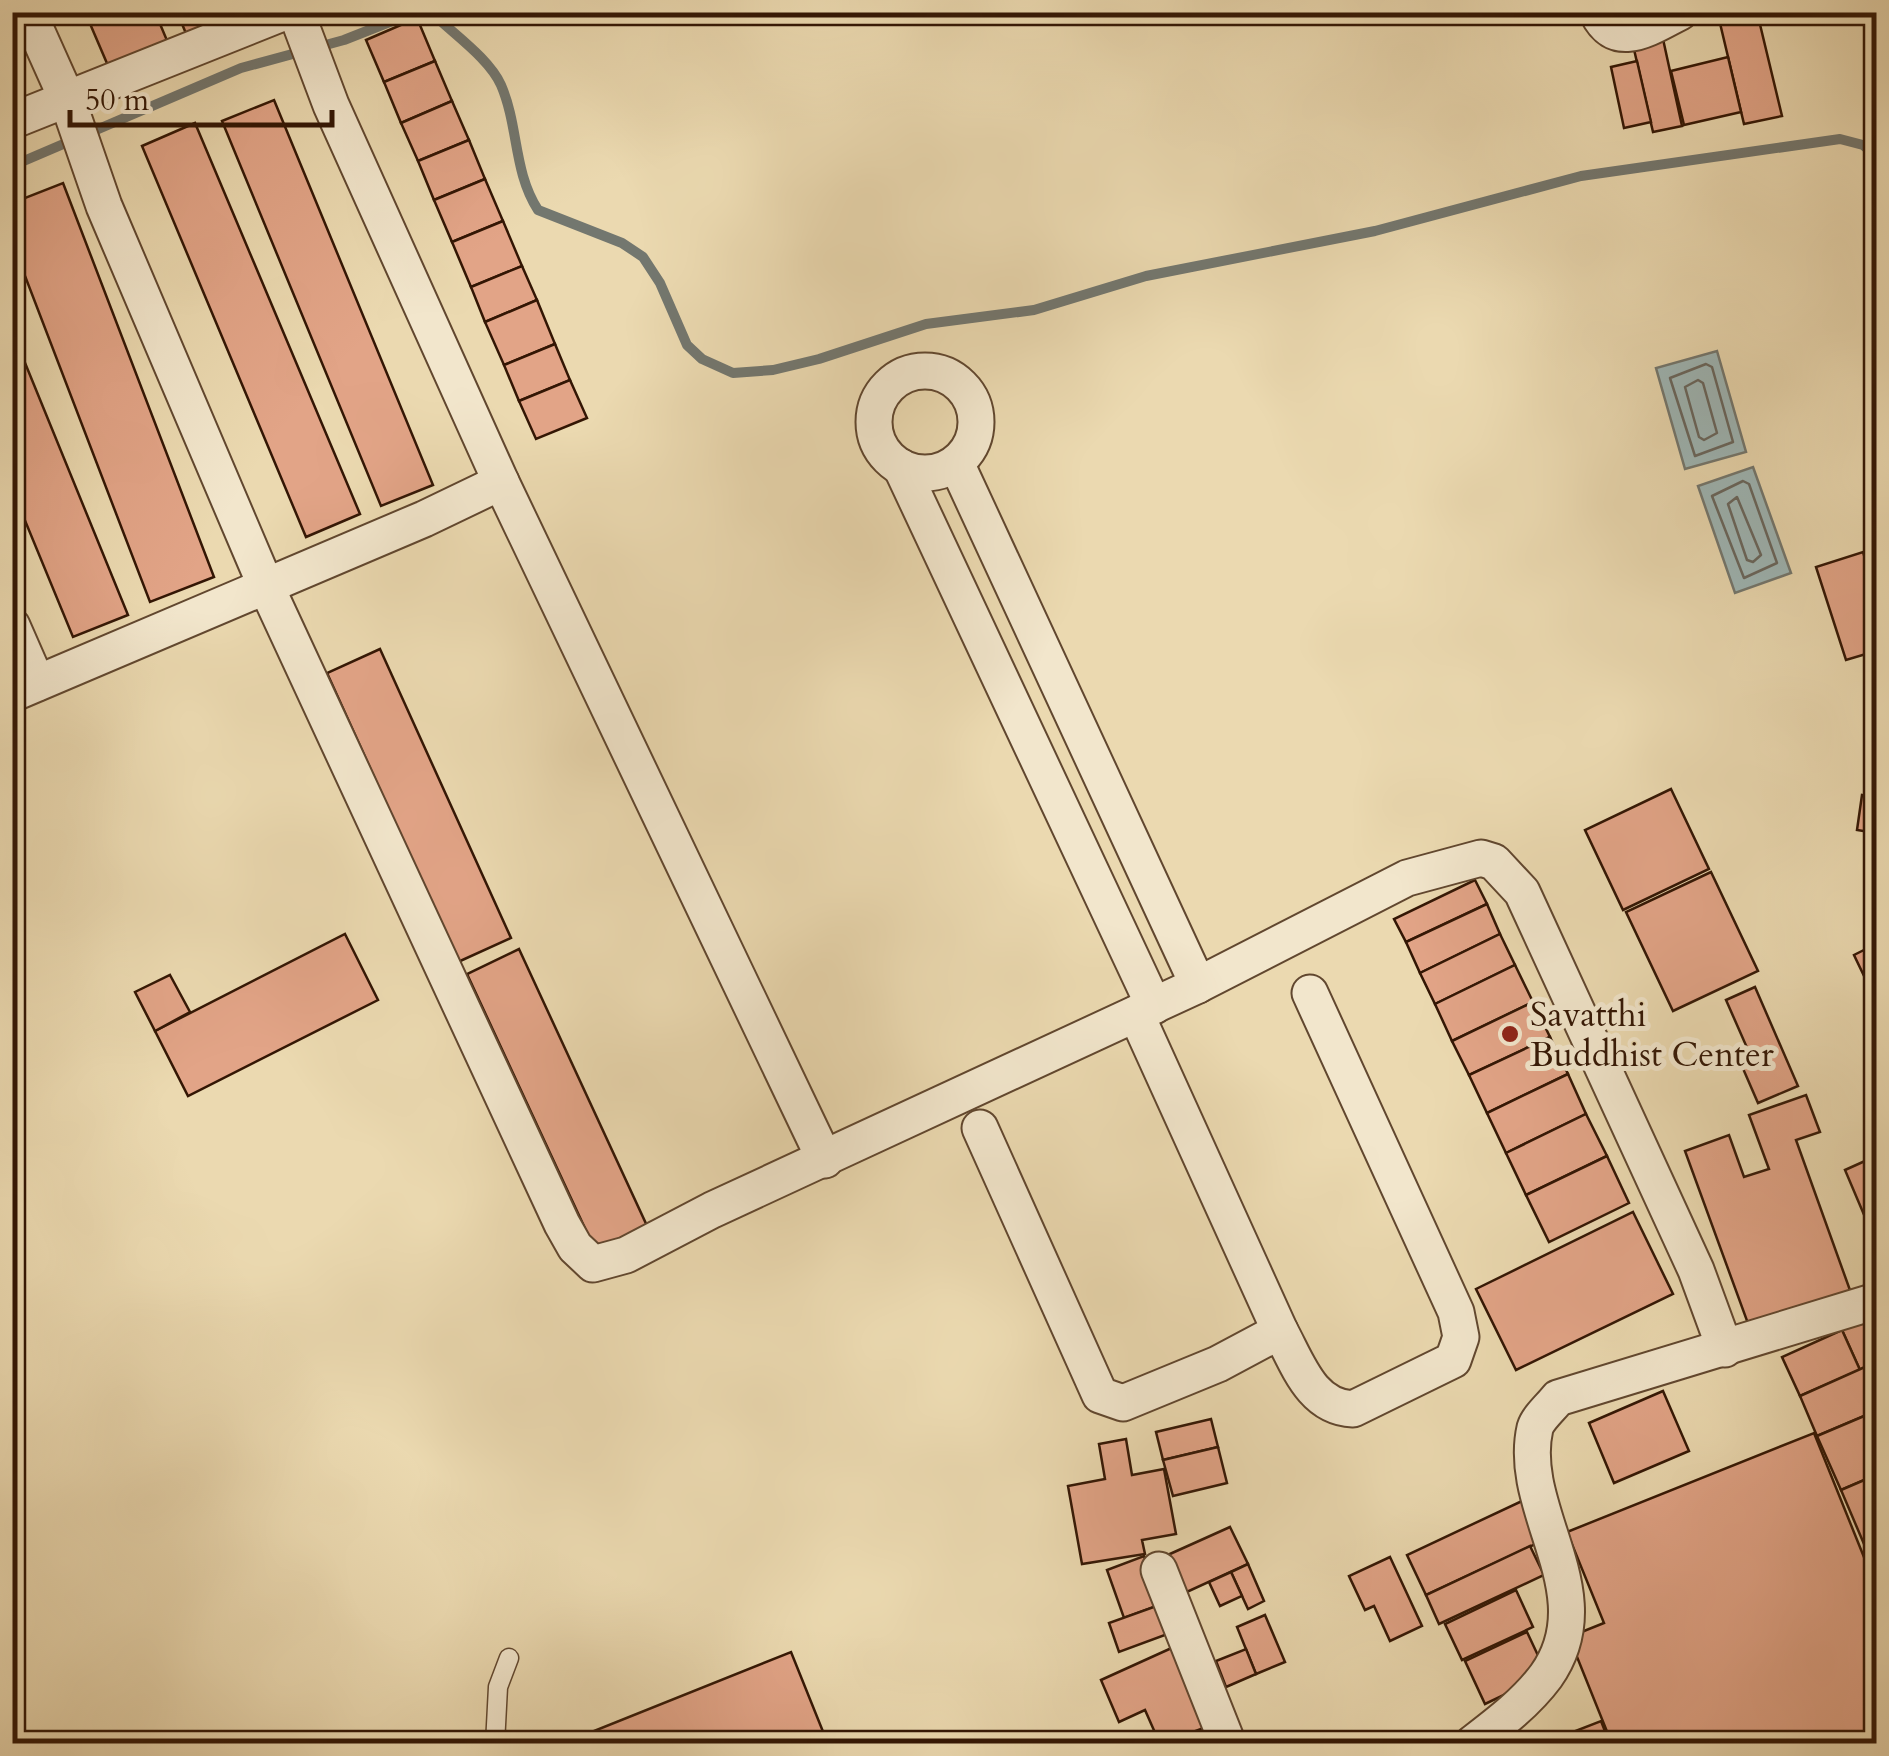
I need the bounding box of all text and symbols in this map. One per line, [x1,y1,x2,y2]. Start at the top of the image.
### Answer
scale bar [70,65,332,127]
text: 50 m [85,80,150,121]
place label: Savatthi Buddhist Center [1530,991,1774,1079]
marker: Savatthi Buddhist Center [1499,1023,1521,1045]

